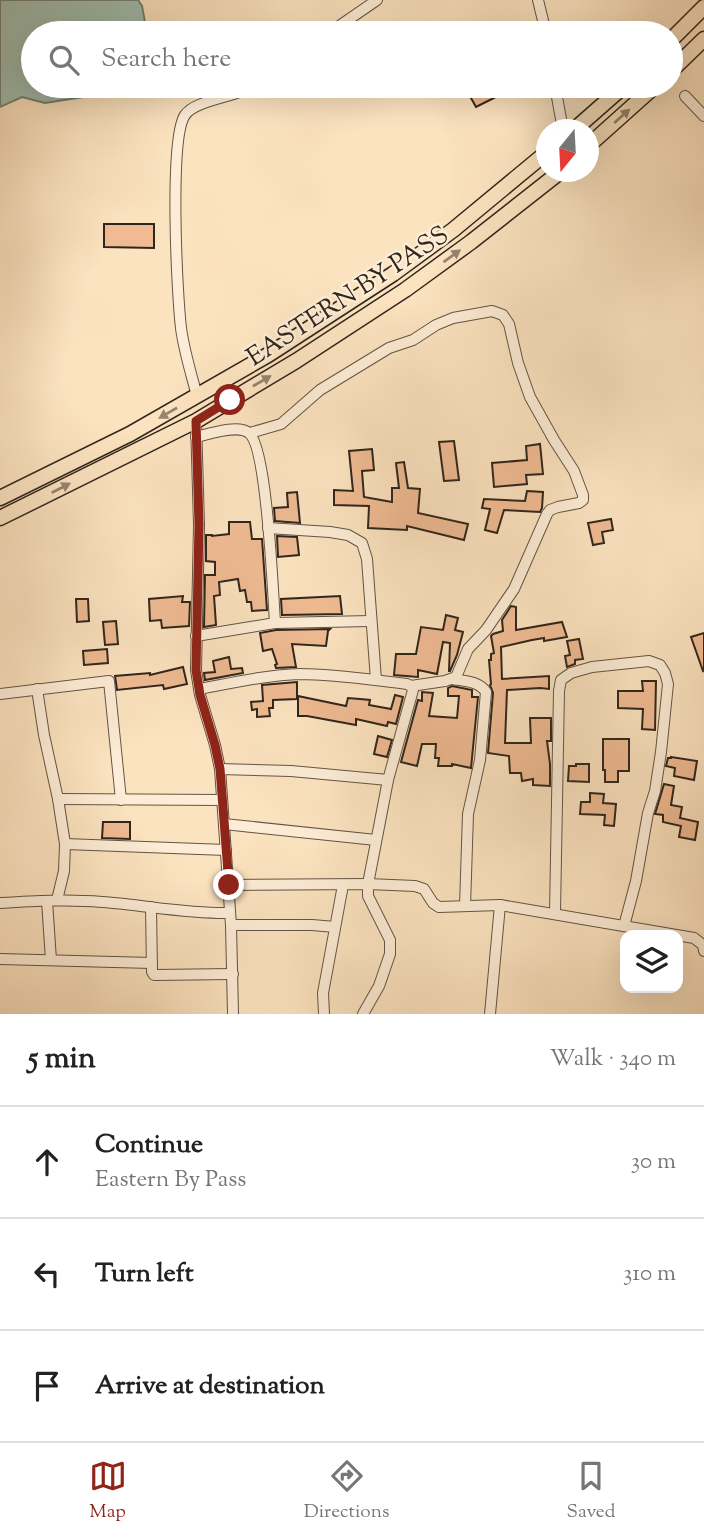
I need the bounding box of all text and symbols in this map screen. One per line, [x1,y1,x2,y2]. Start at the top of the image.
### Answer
search box [21,21,683,98]
icon: search [45,41,83,79]
text: Search here [101,41,231,78]
one-way arrow [613,108,631,124]
north arrow [536,119,599,182]
street label: EASTERN BY PASS [240,218,457,376]
one-way arrow [443,249,461,263]
one-way arrow [252,375,271,387]
route start [214,384,245,415]
one-way arrow [158,406,177,419]
one-way arrow [51,482,71,493]
route end [213,869,244,900]
map controls [620,930,683,993]
button: layers [620,930,683,993]
text: 5 min [28,1038,96,1081]
text: Walk · 340 m [550,1043,676,1076]
text: Continue [95,1127,203,1164]
icon: ahead [28,1143,66,1181]
text: 30 m [631,1146,676,1179]
text: Eastern By Pass [95,1164,246,1197]
icon: left [28,1255,66,1293]
text: Turn left [95,1256,194,1293]
text: 310 m [623,1258,676,1291]
icon: arrive [28,1367,66,1405]
text: Arrive at destination [95,1368,325,1405]
tab: Map [89,1457,127,1526]
tab: Directions [304,1457,389,1526]
tab: Saved [567,1457,615,1526]

